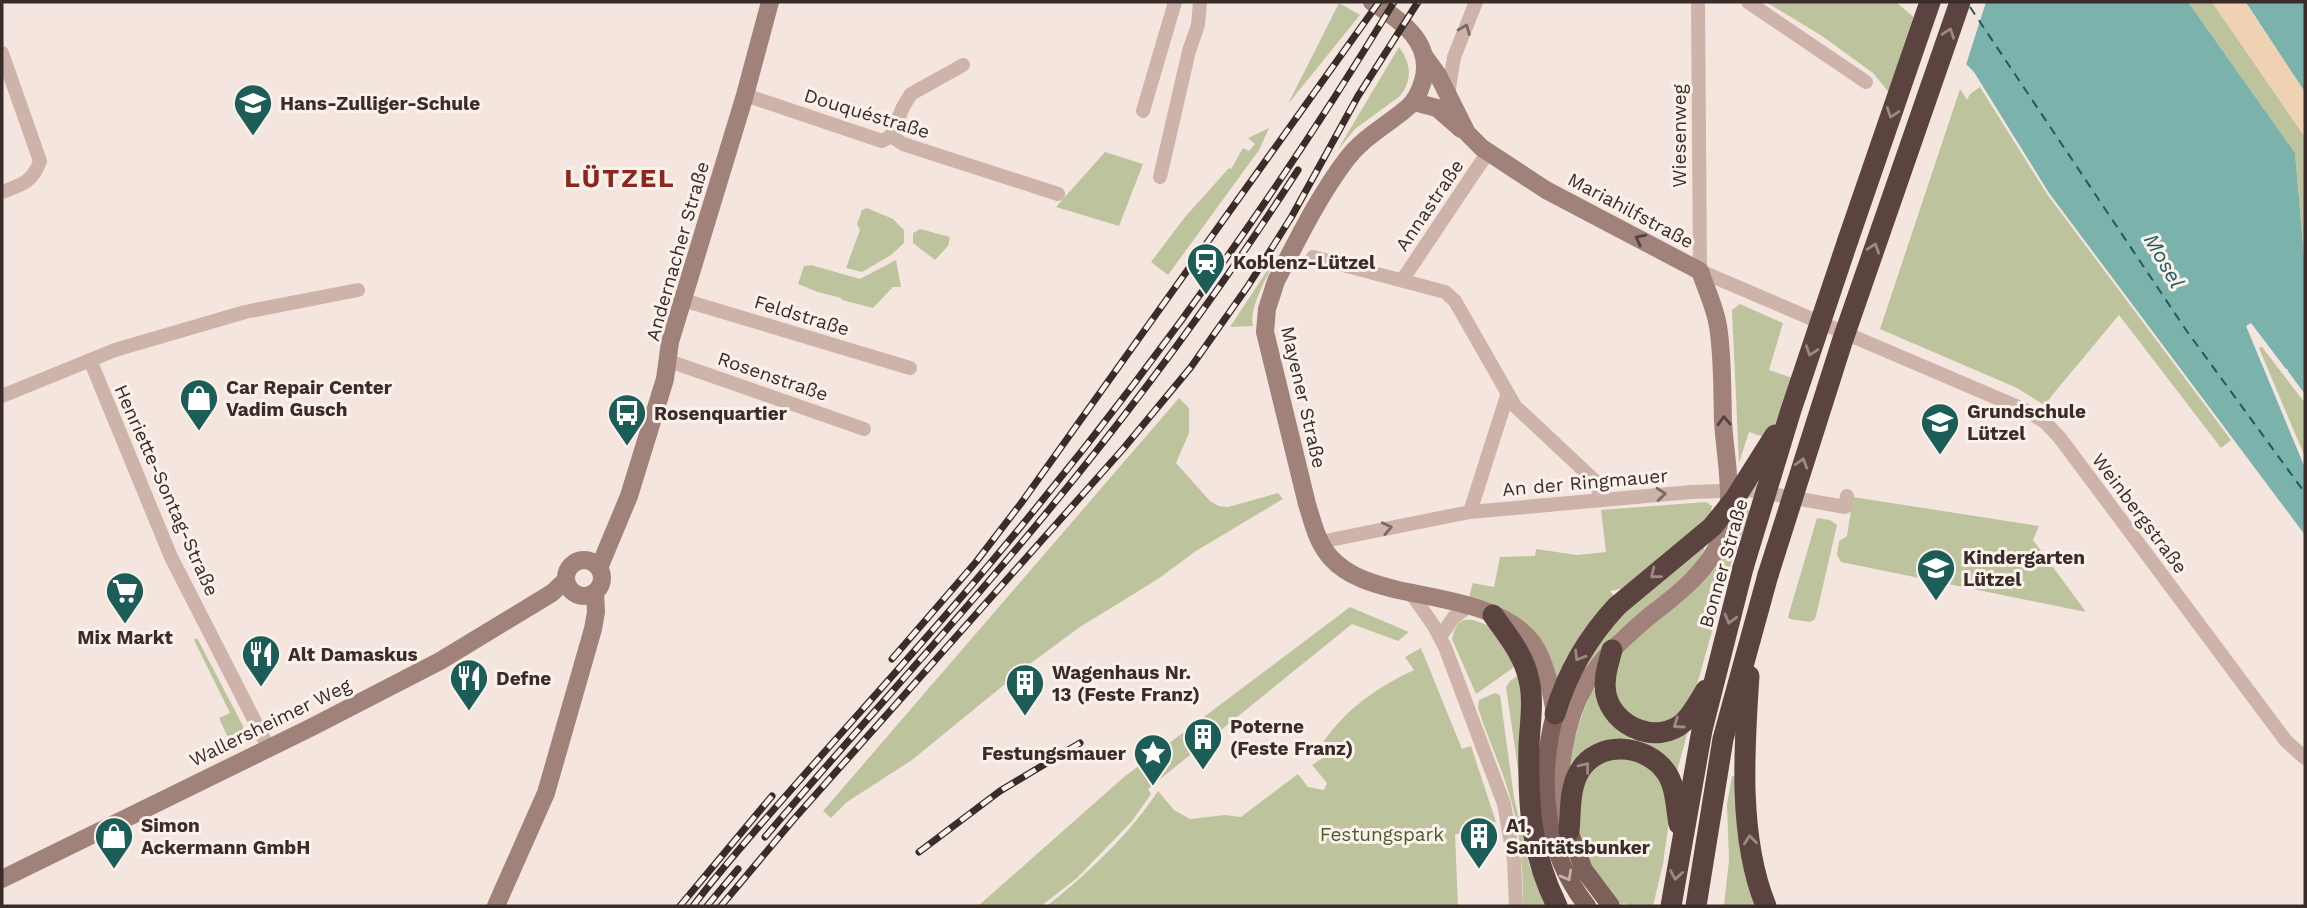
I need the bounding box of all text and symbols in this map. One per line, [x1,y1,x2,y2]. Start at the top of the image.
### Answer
one-way arrow [1457,24,1471,37]
one-way arrow [1941,27,1955,39]
school or university icon: Hans-Zulliger-Schule [232,82,274,137]
street label: Douquéstraße [801,83,933,144]
street label: Wiesenweg [1668,83,1691,188]
place label: Hans-Zulliger-Schule [280,92,480,115]
one-way arrow [1886,106,1900,118]
street label: Annastraße [1390,155,1469,256]
street label: Andernacher Straße [641,159,714,344]
district label: LÜTZEL [564,163,676,193]
street label: Mariahilfstraße [1564,168,1698,253]
water label: Mosel [2139,229,2190,292]
one-way arrow [1635,233,1647,247]
station icon: Koblenz-Lützel [1185,241,1227,296]
one-way arrow [1866,242,1880,254]
place label: Koblenz-Lützel [1233,251,1376,274]
street label: Feldstraße [752,290,852,341]
street label: Mayener Straße [1276,324,1331,470]
one-way arrow [1805,344,1819,356]
street label: Rosenstraße [715,347,831,406]
place label: Car Repair Center Vadim Gusch [226,376,393,421]
shop icon: Car Repair Center Vadim Gusch [178,377,220,432]
street label: Henriette-Sontag-Straße [109,381,224,600]
bus stop icon: Rosenquartier [606,392,648,447]
place label: Grundschule Lützel [1967,400,2086,445]
school or university icon: Grundschule Lützel [1919,401,1961,456]
place label: Rosenquartier [654,402,788,425]
one-way arrow [1716,416,1731,427]
street label: Weinbergstraße [2087,449,2192,578]
one-way arrow [1794,458,1809,470]
street label: An der Ringmauer [1501,464,1669,501]
one-way arrow [1656,487,1667,502]
street label: Bonner Straße [1694,496,1753,630]
one-way arrow [1381,521,1393,536]
place label: Kindergarten Lützel [1963,546,2085,591]
school or university icon: Kindergarten Lützel [1915,547,1957,602]
one-way arrow [1651,566,1664,578]
supermarket icon: Mix Markt [104,570,146,625]
one-way arrow [1724,613,1738,625]
place label: Mix Markt [77,626,173,649]
restaurant icon: Alt Damaskus [240,633,282,688]
place label: Alt Damaskus [288,643,418,666]
one-way arrow [1575,648,1588,661]
restaurant icon: Defne [448,657,490,712]
place label: Wagenhaus Nr. 13 (Feste Franz) [1052,661,1200,706]
building icon: Wagenhaus Nr. 13 (Feste Franz) [1004,662,1046,717]
place label: Defne [496,667,551,690]
street label: Wallersheimer Weg [186,673,356,772]
place label: Poterne (Feste Franz) [1230,715,1353,760]
building icon: Poterne (Feste Franz) [1182,716,1224,771]
one-way arrow [1673,716,1686,728]
place icon: Festungsmauer [1132,732,1174,787]
place label: Festungsmauer [982,742,1127,765]
one-way arrow [1576,762,1589,774]
place label: Simon Ackermann GmbH [141,814,310,859]
place label: A1, Sanitätsbunker [1506,814,1651,859]
shop icon: Simon Ackermann GmbH [93,815,135,870]
building icon: A1, Sanitätsbunker [1458,815,1500,870]
park label: Festungspark [1320,823,1444,846]
one-way arrow [1743,834,1758,846]
one-way arrow [1559,868,1572,881]
one-way arrow [1669,869,1684,881]

